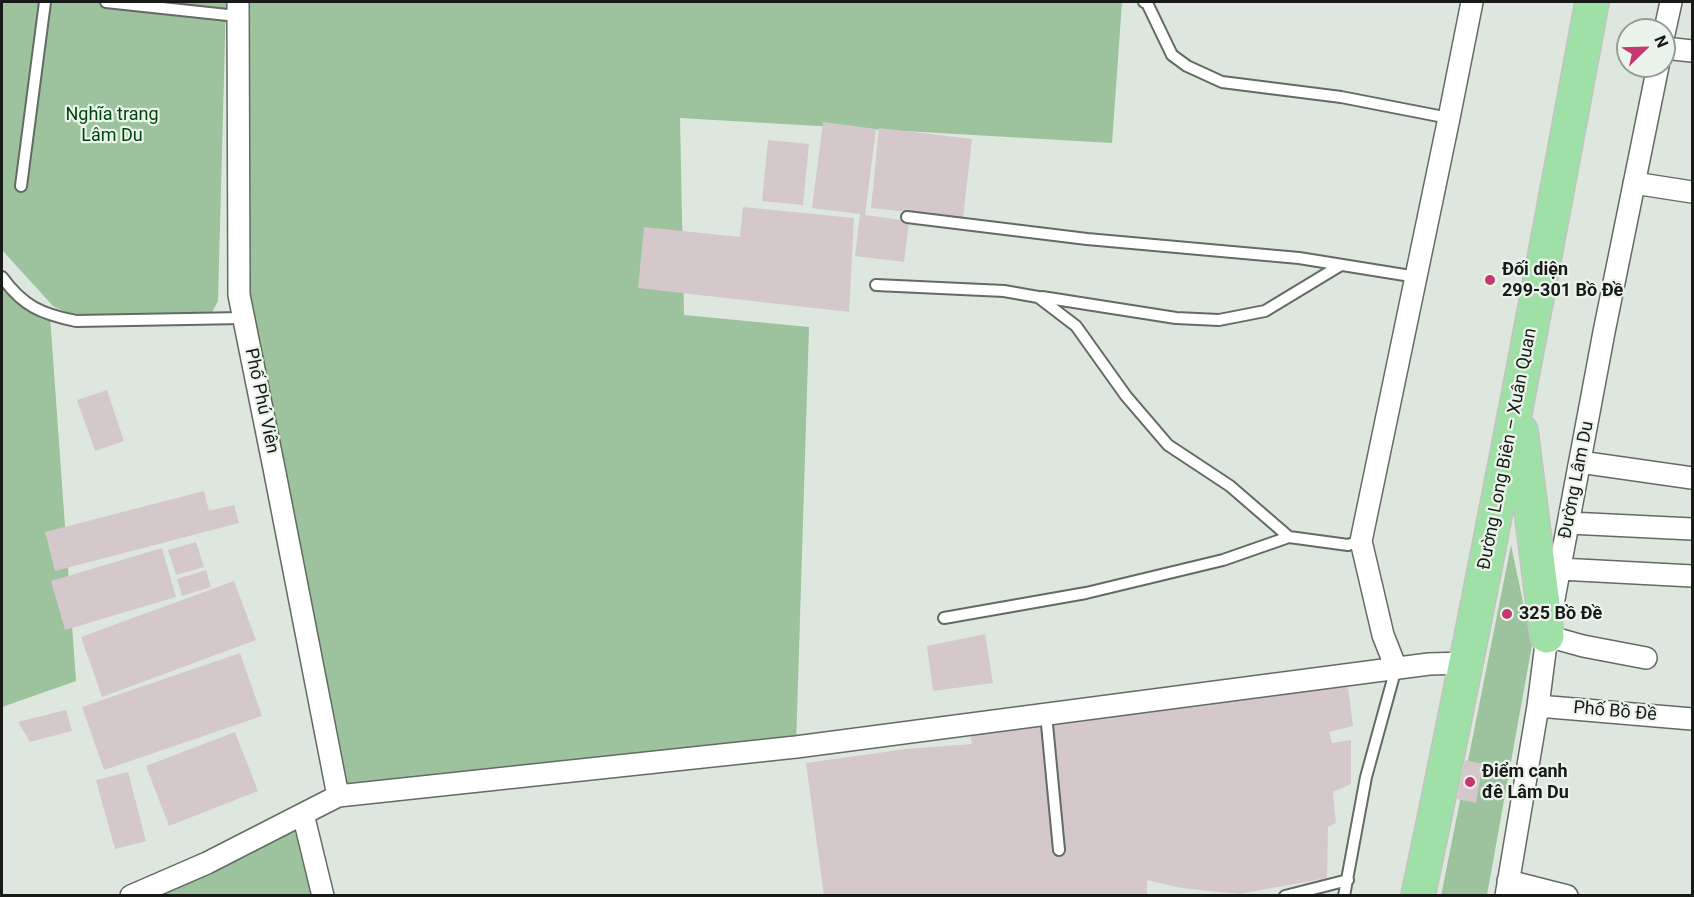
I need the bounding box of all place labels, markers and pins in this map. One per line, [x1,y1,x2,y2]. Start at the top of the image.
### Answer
place label: Đối diện 299-301 Bồ Đề [1502,259,1623,302]
marker: Đối diện 299-301 Bồ Đề [1483,273,1497,287]
place label: 325 Bồ Đề [1519,603,1602,625]
marker: 325 Bồ Đề [1500,607,1514,621]
place label: Điểm canh đê Lâm Du [1482,761,1569,804]
marker: Điểm canh đê Lâm Du [1463,775,1477,789]

